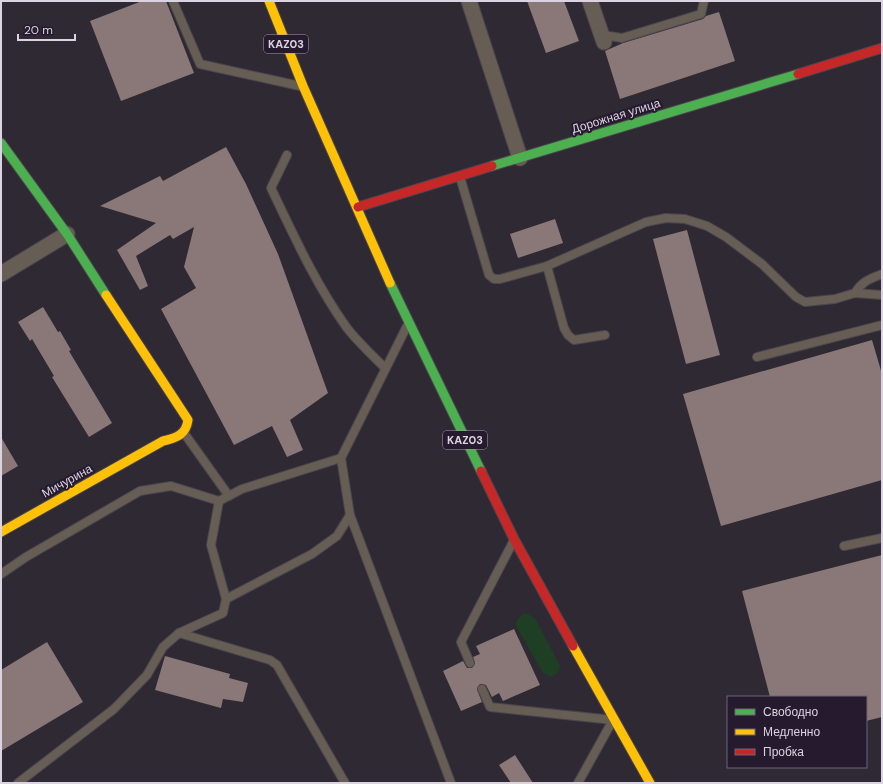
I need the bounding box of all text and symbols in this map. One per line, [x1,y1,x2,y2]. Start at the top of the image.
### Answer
scale bar [18,16,75,42]
text: 20 m [24,22,53,38]
road number: KАZ03 [264,35,308,53]
street label: Дорожная улица [570,95,663,137]
road number: KАZ03 [443,431,487,449]
street label: Мичурина [39,460,95,501]
legend [727,696,867,768]
text: Свободно [763,704,818,720]
text: Медленно [763,724,820,740]
text: Пробка [763,744,804,760]

